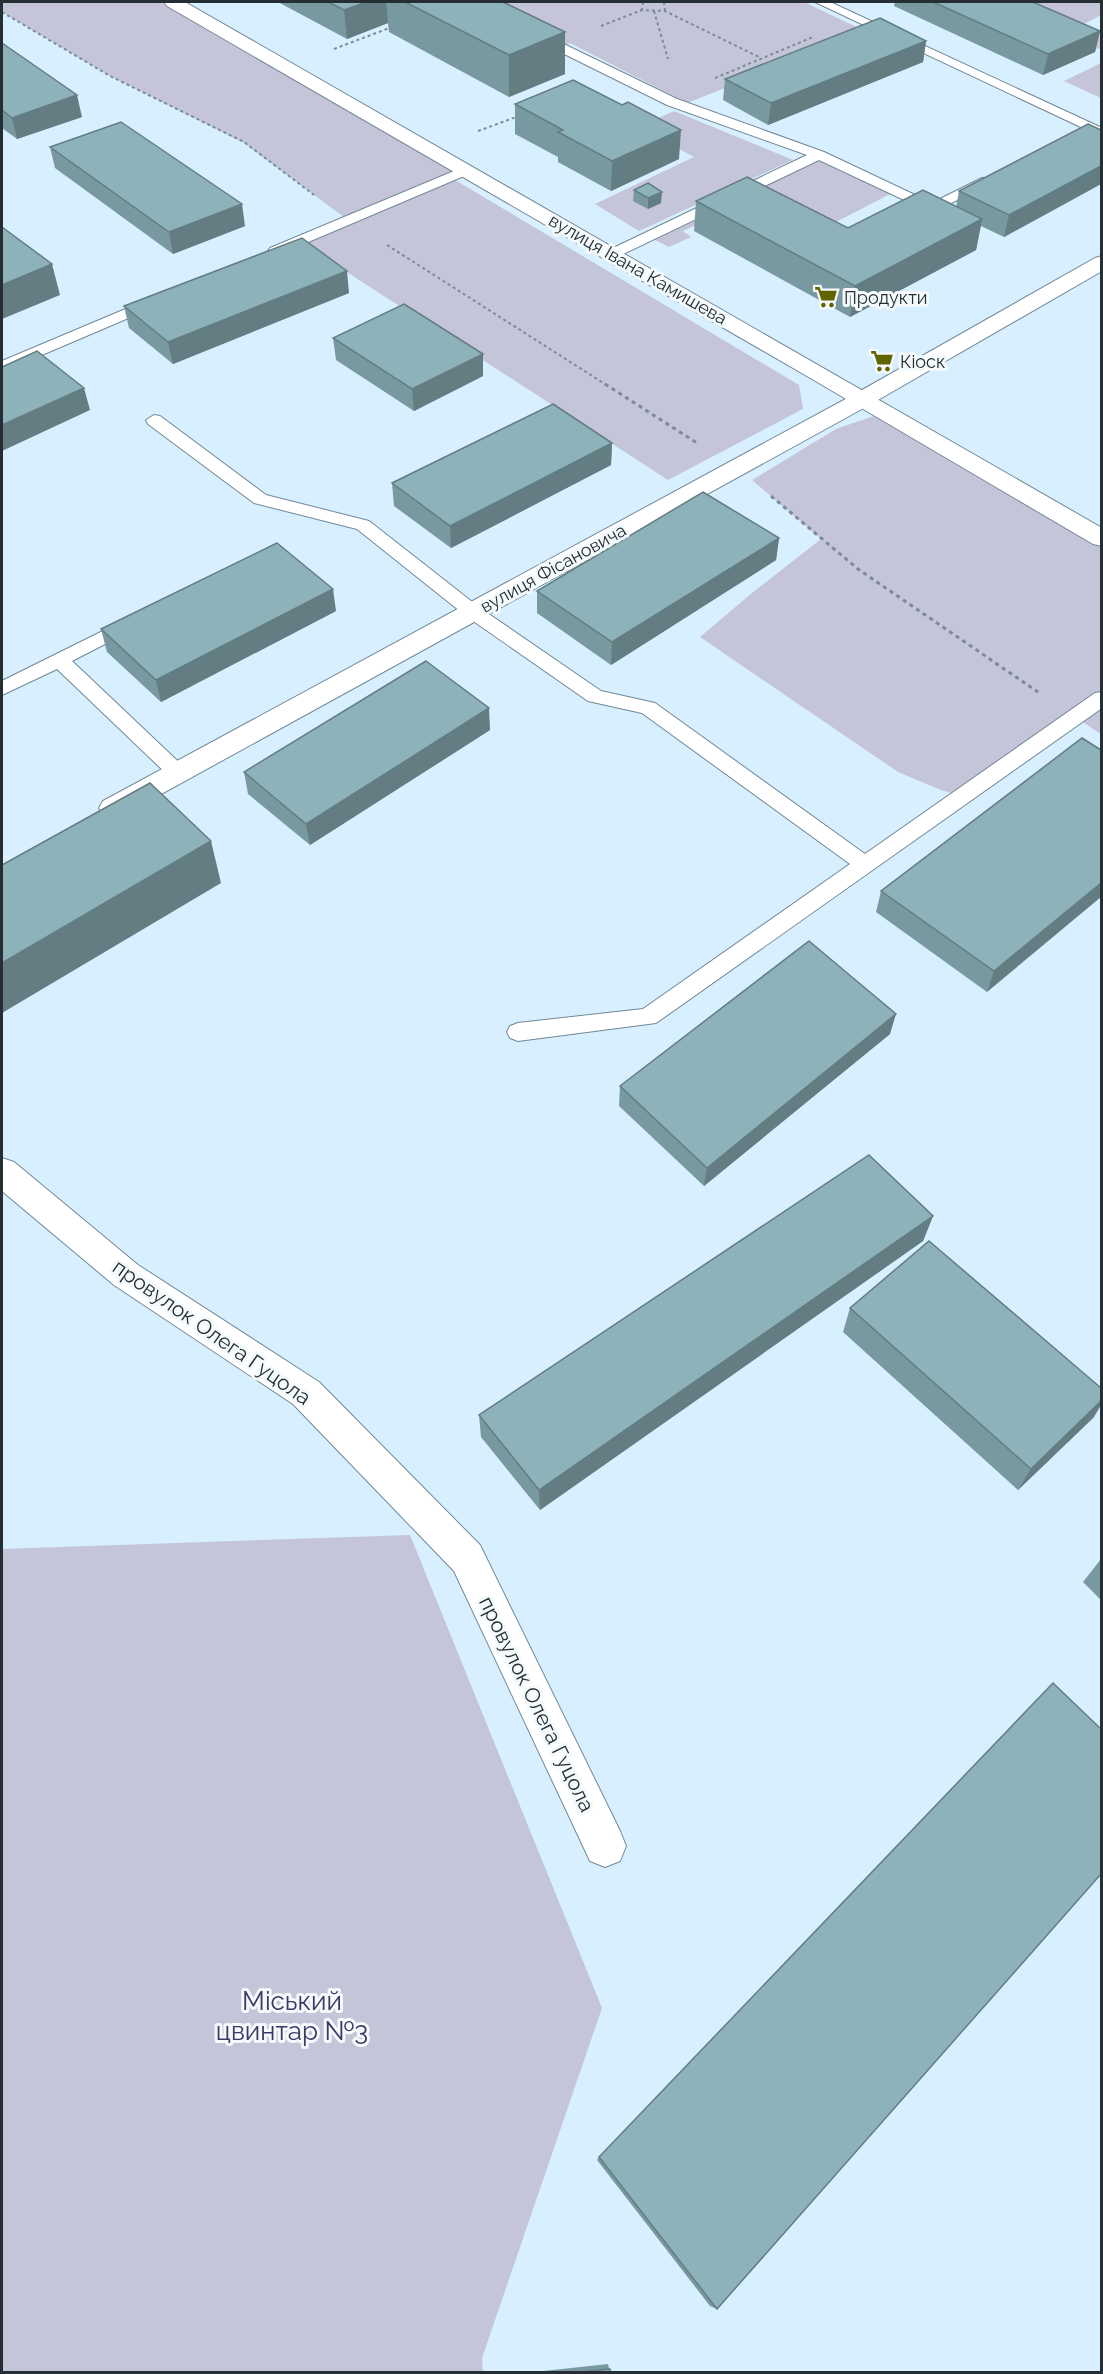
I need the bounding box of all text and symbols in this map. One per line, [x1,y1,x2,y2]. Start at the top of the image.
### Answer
street label: вулиця Івана Камишева [545,209,731,329]
supermarket icon: Продукти [813,284,839,310]
place label: Продукти [844,287,928,308]
supermarket icon: Кіоск [869,348,895,374]
place label: Кіоск [900,351,945,372]
street label: вулиця Фісановича [476,519,630,617]
street label: провулок Олега Гуцола [108,1254,316,1410]
street label: провулок Олега Гуцола [474,1592,600,1816]
park label: Міський цвинтар №3 [216,1986,368,2046]

